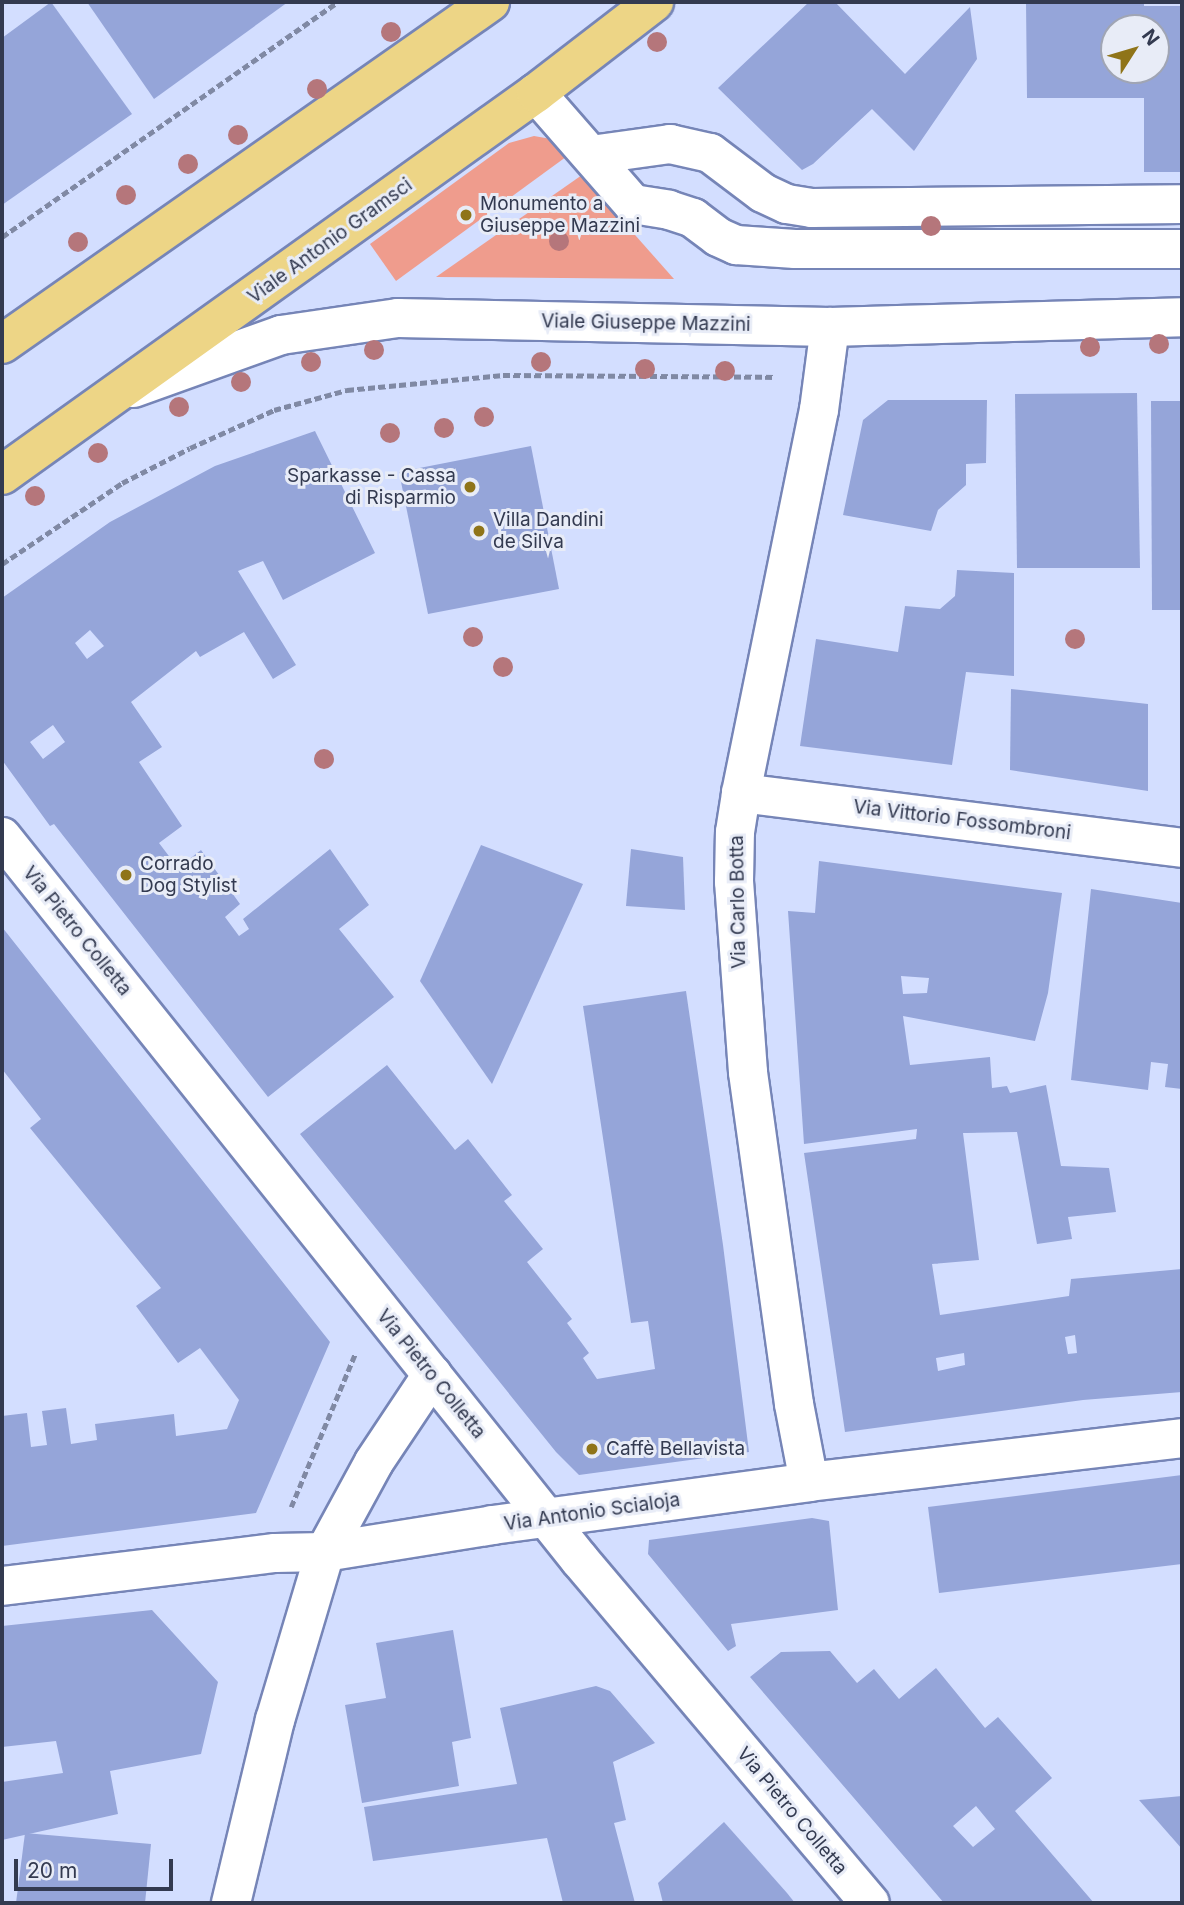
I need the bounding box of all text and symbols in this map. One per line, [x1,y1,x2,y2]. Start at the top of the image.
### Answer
north arrow [1100,14,1170,84]
text: N [1137,25,1164,50]
street label: Viale Antonio Gramsci [243,174,417,308]
place label: Monumento a Giuseppe Mazzini [480,193,640,237]
marker: Monumento a Giuseppe Mazzini [458,207,474,223]
street label: Viale Giuseppe Mazzini [541,310,751,336]
place label: Sparkasse - Cassa di Risparmio [287,465,456,509]
marker: Sparkasse - Cassa di Risparmio [462,479,478,495]
place label: Villa Dandini de Silva [493,509,604,553]
marker: Villa Dandini de Silva [471,523,487,539]
street label: Via Vittorio Fossombroni [852,795,1072,845]
street label: Via Carlo Botta [725,835,751,969]
place label: Corrado Dog Stylist [140,853,237,897]
street label: Via Pietro Colletta [18,862,136,1000]
marker: Corrado Dog Stylist [118,867,134,883]
street label: Via Pietro Colletta [372,1305,490,1443]
place label: Caffè Bellavista [606,1438,745,1460]
marker: Caffè Bellavista [584,1441,600,1457]
street label: Via Antonio Scialoja [502,1488,682,1536]
street label: Via Pietro Colletta [732,1743,852,1879]
scale bar [18,1846,177,1890]
text: 20 m [27,1858,77,1883]

